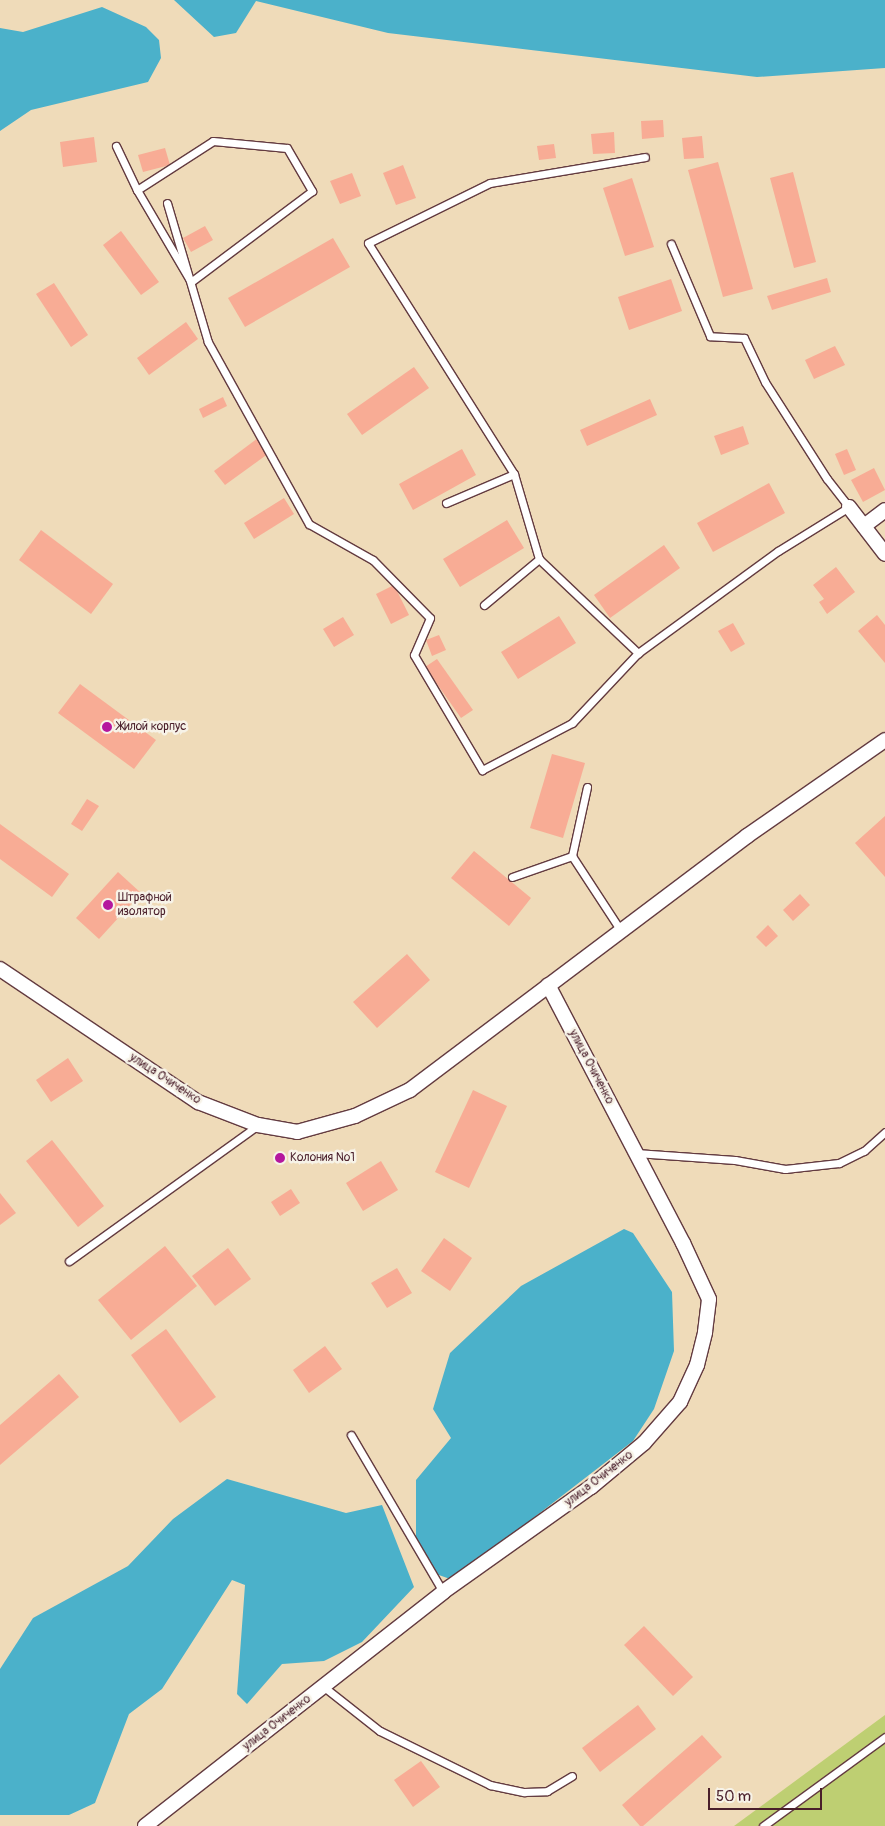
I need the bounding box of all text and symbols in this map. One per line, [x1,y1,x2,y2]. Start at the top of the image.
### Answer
place label: Жилой корпус [117,720,186,734]
marker: Жилой корпус [101,721,113,733]
place label: Штрафной изолятор [118,891,172,919]
marker: Штрафной изолятор [102,899,114,911]
street label: улица Очиченко [565,1027,617,1107]
street label: улица Очиченко [127,1051,203,1107]
place label: Колония №1 [290,1151,355,1165]
marker: Колония №1 [274,1152,286,1164]
street label: улица Очиченко [562,1448,636,1510]
street label: улица Очиченко [240,1692,314,1754]
scale bar [710,1778,824,1810]
text: 50 m [716,1787,751,1806]

